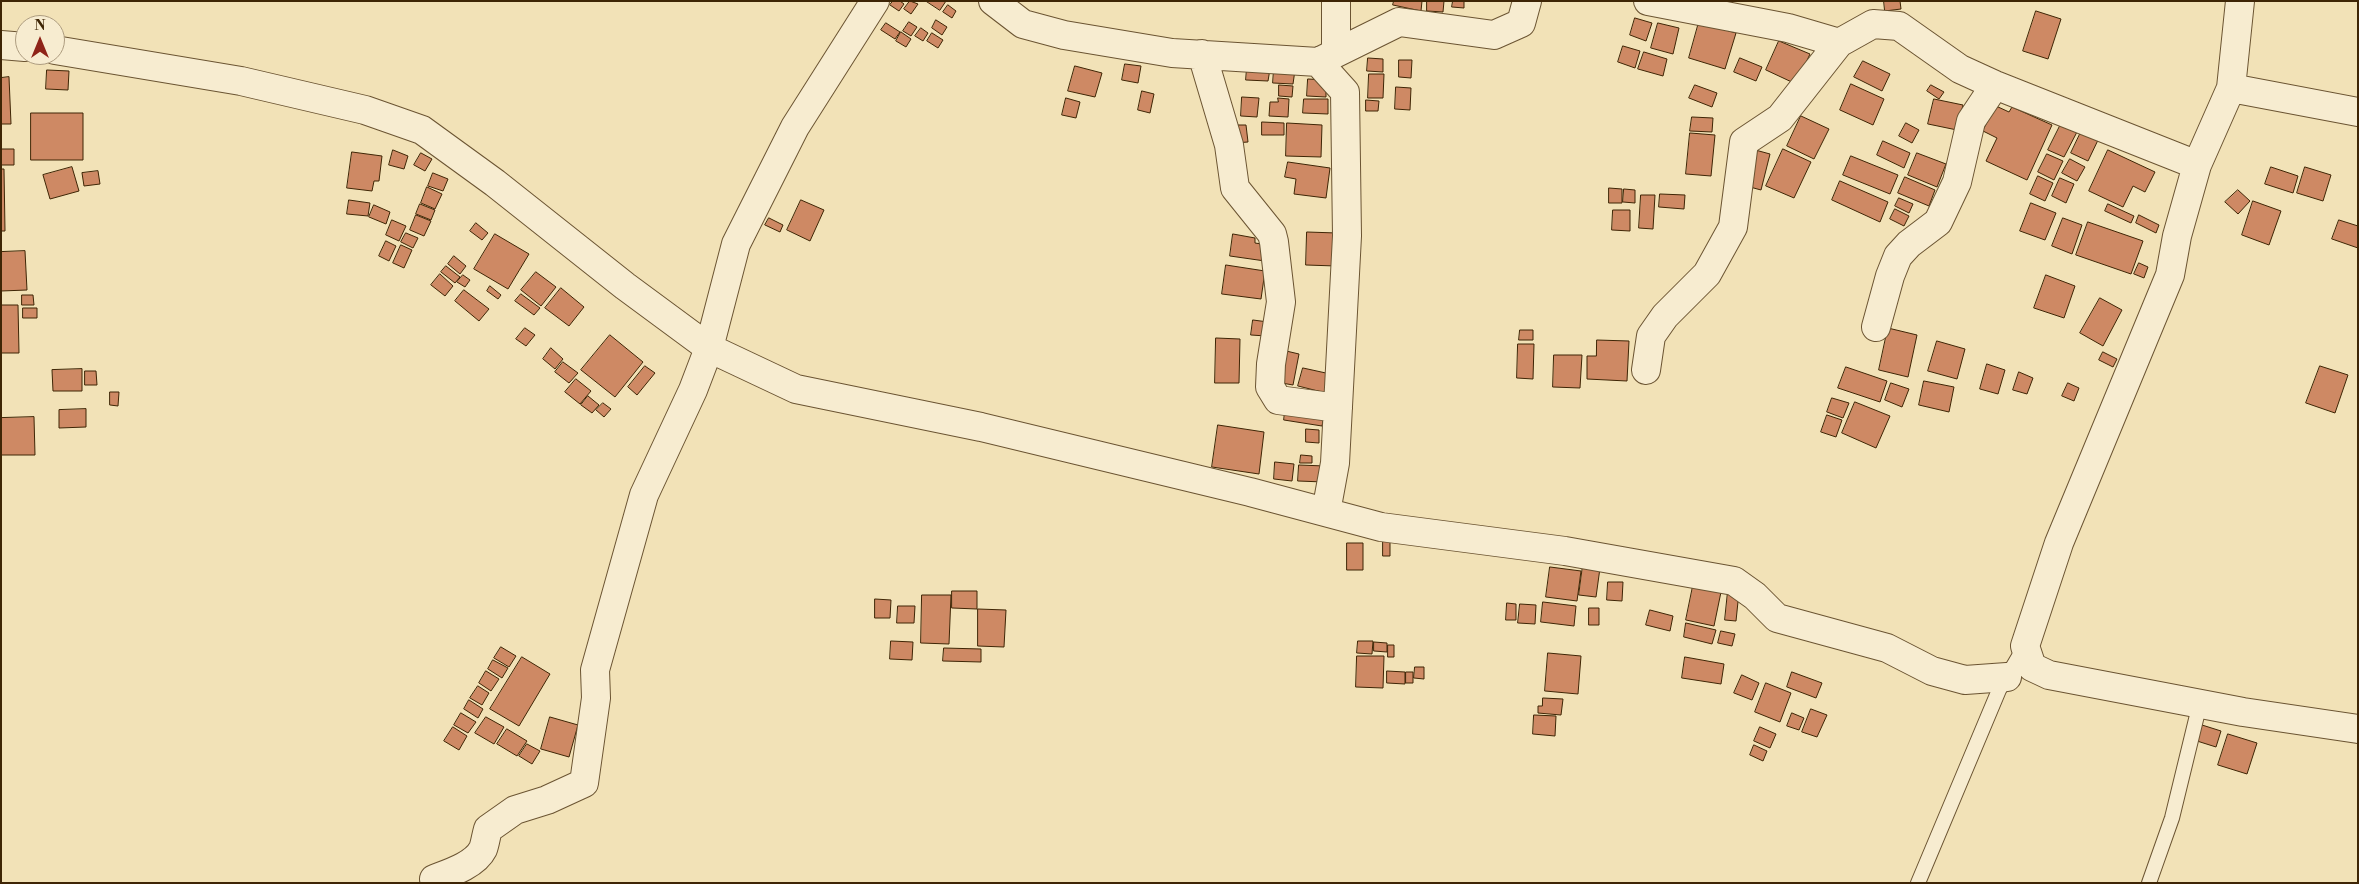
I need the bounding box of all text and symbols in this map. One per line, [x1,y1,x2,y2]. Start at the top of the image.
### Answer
north arrow [15,15,65,65]
text: N [34,17,46,35]

